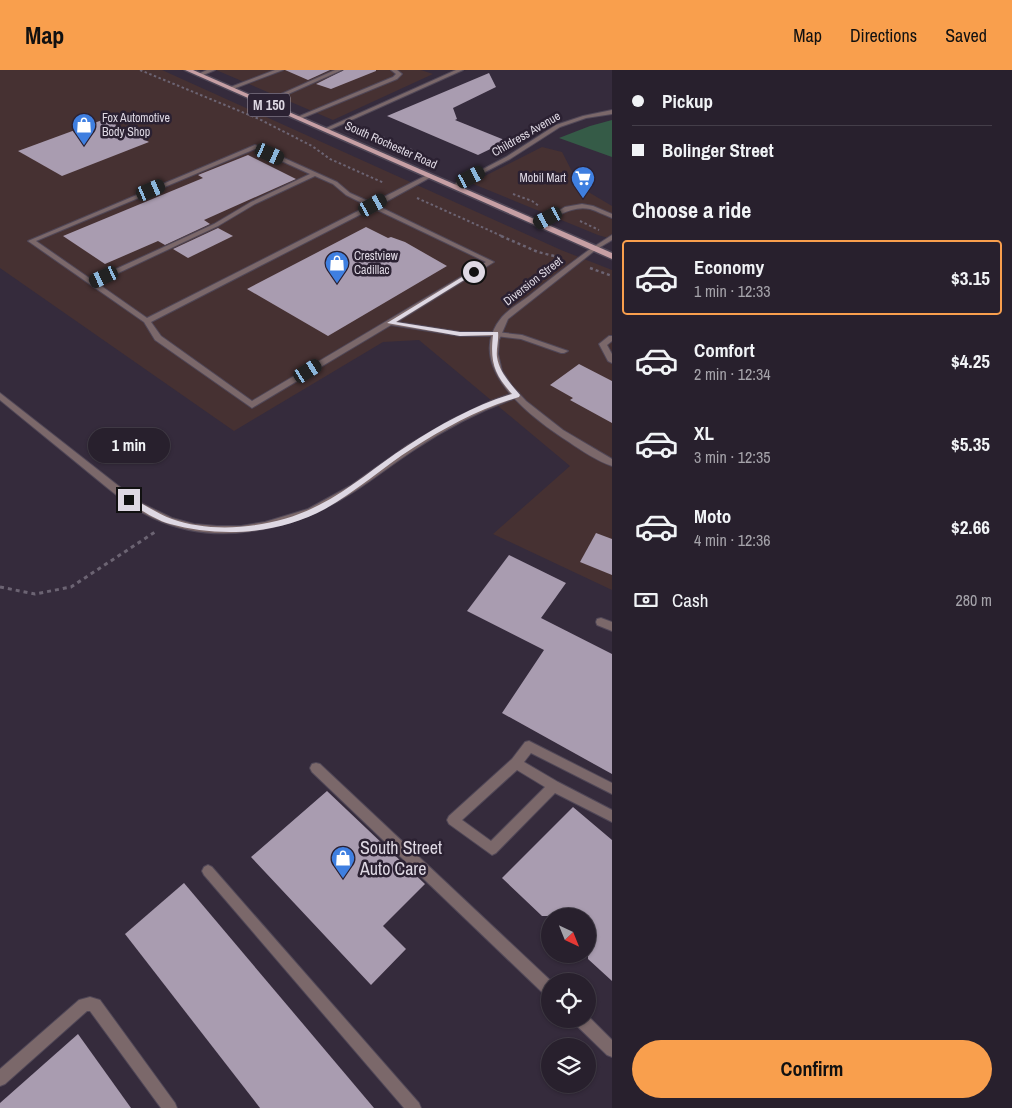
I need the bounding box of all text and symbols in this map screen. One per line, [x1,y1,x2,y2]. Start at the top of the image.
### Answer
text: Map [25,19,64,51]
text: Map [793,23,822,48]
text: Directions [850,23,917,48]
text: Saved [945,23,987,48]
text: Pickup [662,88,713,114]
road number: M 150 [248,94,290,116]
street label: Childress Avenue [489,108,563,160]
place label: Fox Automotive Body Shop [102,110,170,140]
shop icon: Fox Automotive Body Shop [71,112,97,146]
street label: South Rochester Road [342,117,440,173]
text: Bolinger Street [662,137,774,163]
car [253,141,286,167]
car [454,164,487,190]
supermarket icon: Mobil Mart [570,165,596,199]
place label: Mobil Mart [520,170,566,186]
car [134,177,167,203]
car [356,191,389,219]
text: Choose a ride [632,195,751,225]
car [531,204,564,232]
place label: Crestview Cadillac [354,248,399,278]
shop icon: Crestview Cadillac [324,250,350,284]
street label: Diversion Street [500,253,566,309]
text: Economy [694,254,764,280]
icon: car [634,255,679,300]
route start [463,261,485,283]
car [87,264,120,290]
text: $3.15 [951,265,990,291]
text: 1 min · 12:33 [694,280,771,302]
text: Comfort [694,337,755,363]
icon: car [634,338,679,383]
text: $4.25 [951,348,990,374]
car [291,357,324,385]
text: 2 min · 12:34 [694,363,771,385]
text: XL [694,420,714,446]
icon: car [634,421,679,466]
callout: 1 min [88,428,170,462]
text: $5.35 [951,431,990,457]
text: 1 min [112,434,146,456]
text: 3 min · 12:35 [694,446,771,468]
route end [118,489,140,511]
text: Moto [694,503,731,529]
icon: car [634,504,679,549]
text: $2.66 [951,514,990,540]
text: 4 min · 12:36 [694,529,771,551]
icon: cash [632,586,660,614]
text: Cash [672,587,708,613]
text: 280 m [956,589,992,611]
place label: South Street Auto Care [359,835,442,881]
shop icon: South Street Auto Care [330,845,356,879]
north arrow [541,908,596,962]
map controls [541,908,596,1093]
button: locate [541,973,596,1028]
button: layers [541,1038,596,1093]
button: Confirm [632,1040,992,1098]

